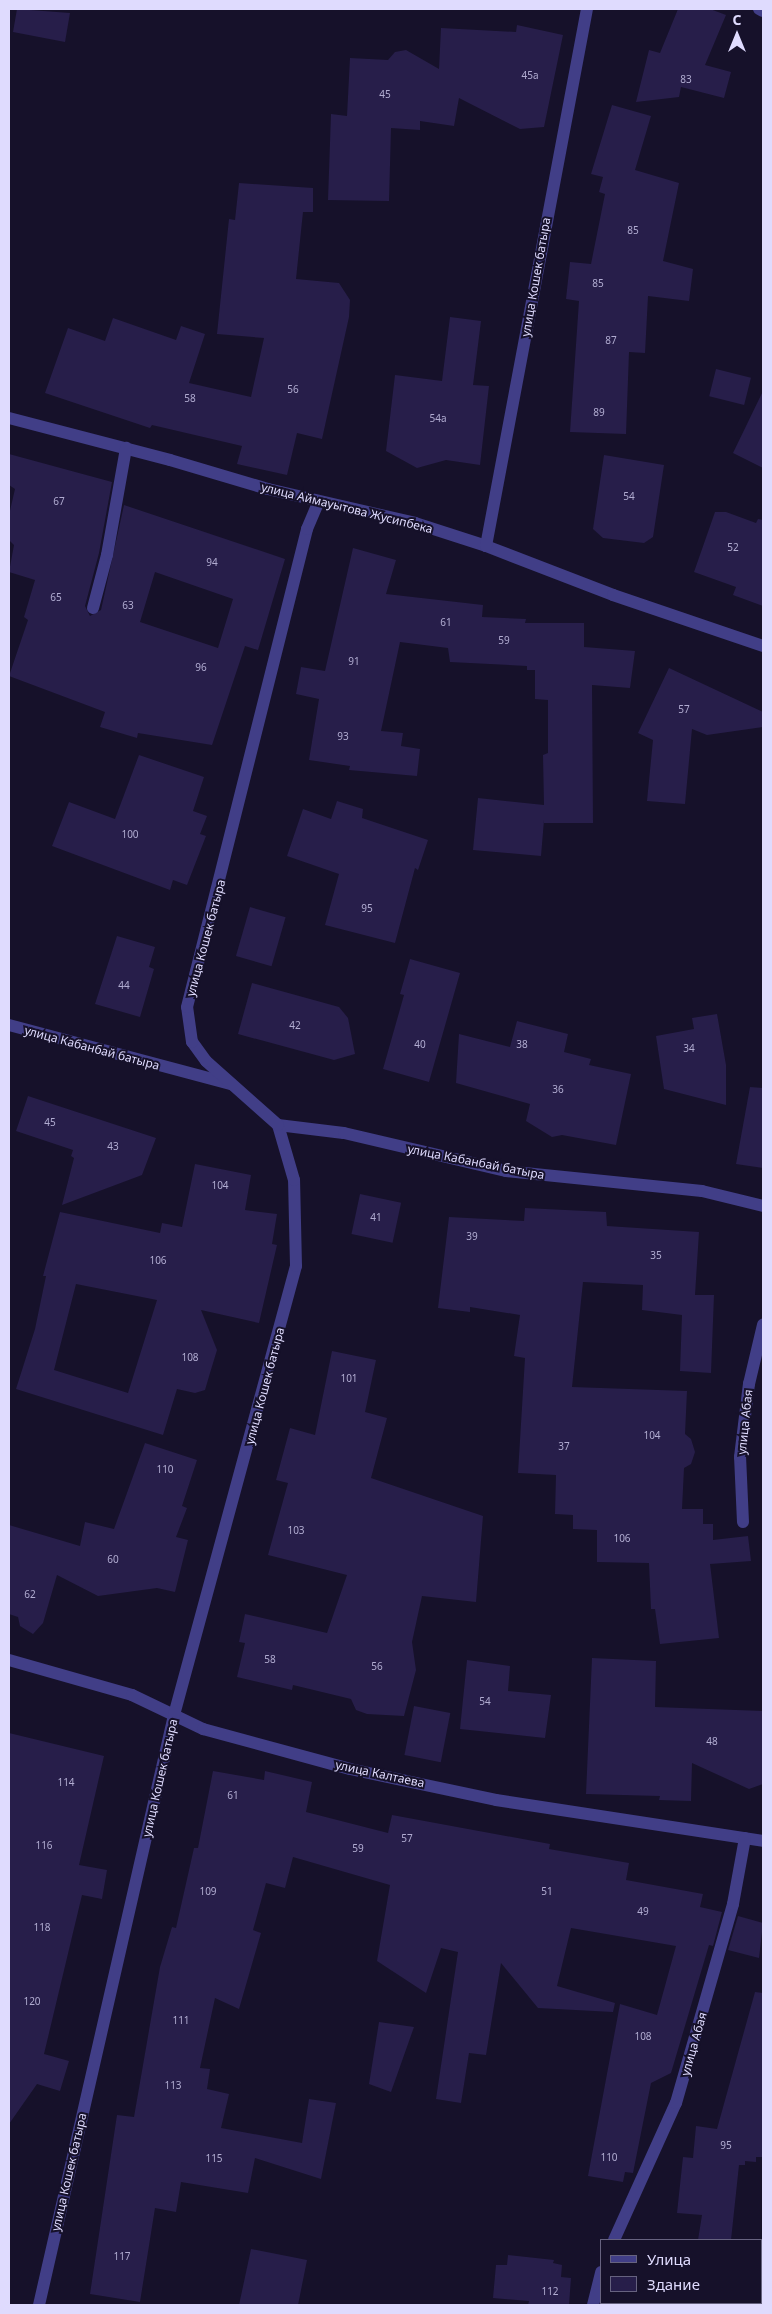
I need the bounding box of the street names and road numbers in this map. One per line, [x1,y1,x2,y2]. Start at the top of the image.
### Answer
street label: улица Кошек батыра [518,216,554,338]
street label: улица Аймауытова Жусипбека [260,480,434,536]
street label: улица Кошек батыра [183,878,229,998]
street label: улица Кабанбай батыра [23,1023,161,1073]
street label: улица Кабанбай батыра [406,1142,546,1182]
street label: улица Кошек батыра [242,1326,288,1446]
street label: улица Абая [734,1389,756,1455]
street label: улица Кошек батыра [139,1718,181,1838]
street label: улица Калтаева [334,1758,426,1790]
street label: улица Абая [678,2011,710,2077]
street label: улица Кошек батыра [48,2112,90,2232]

